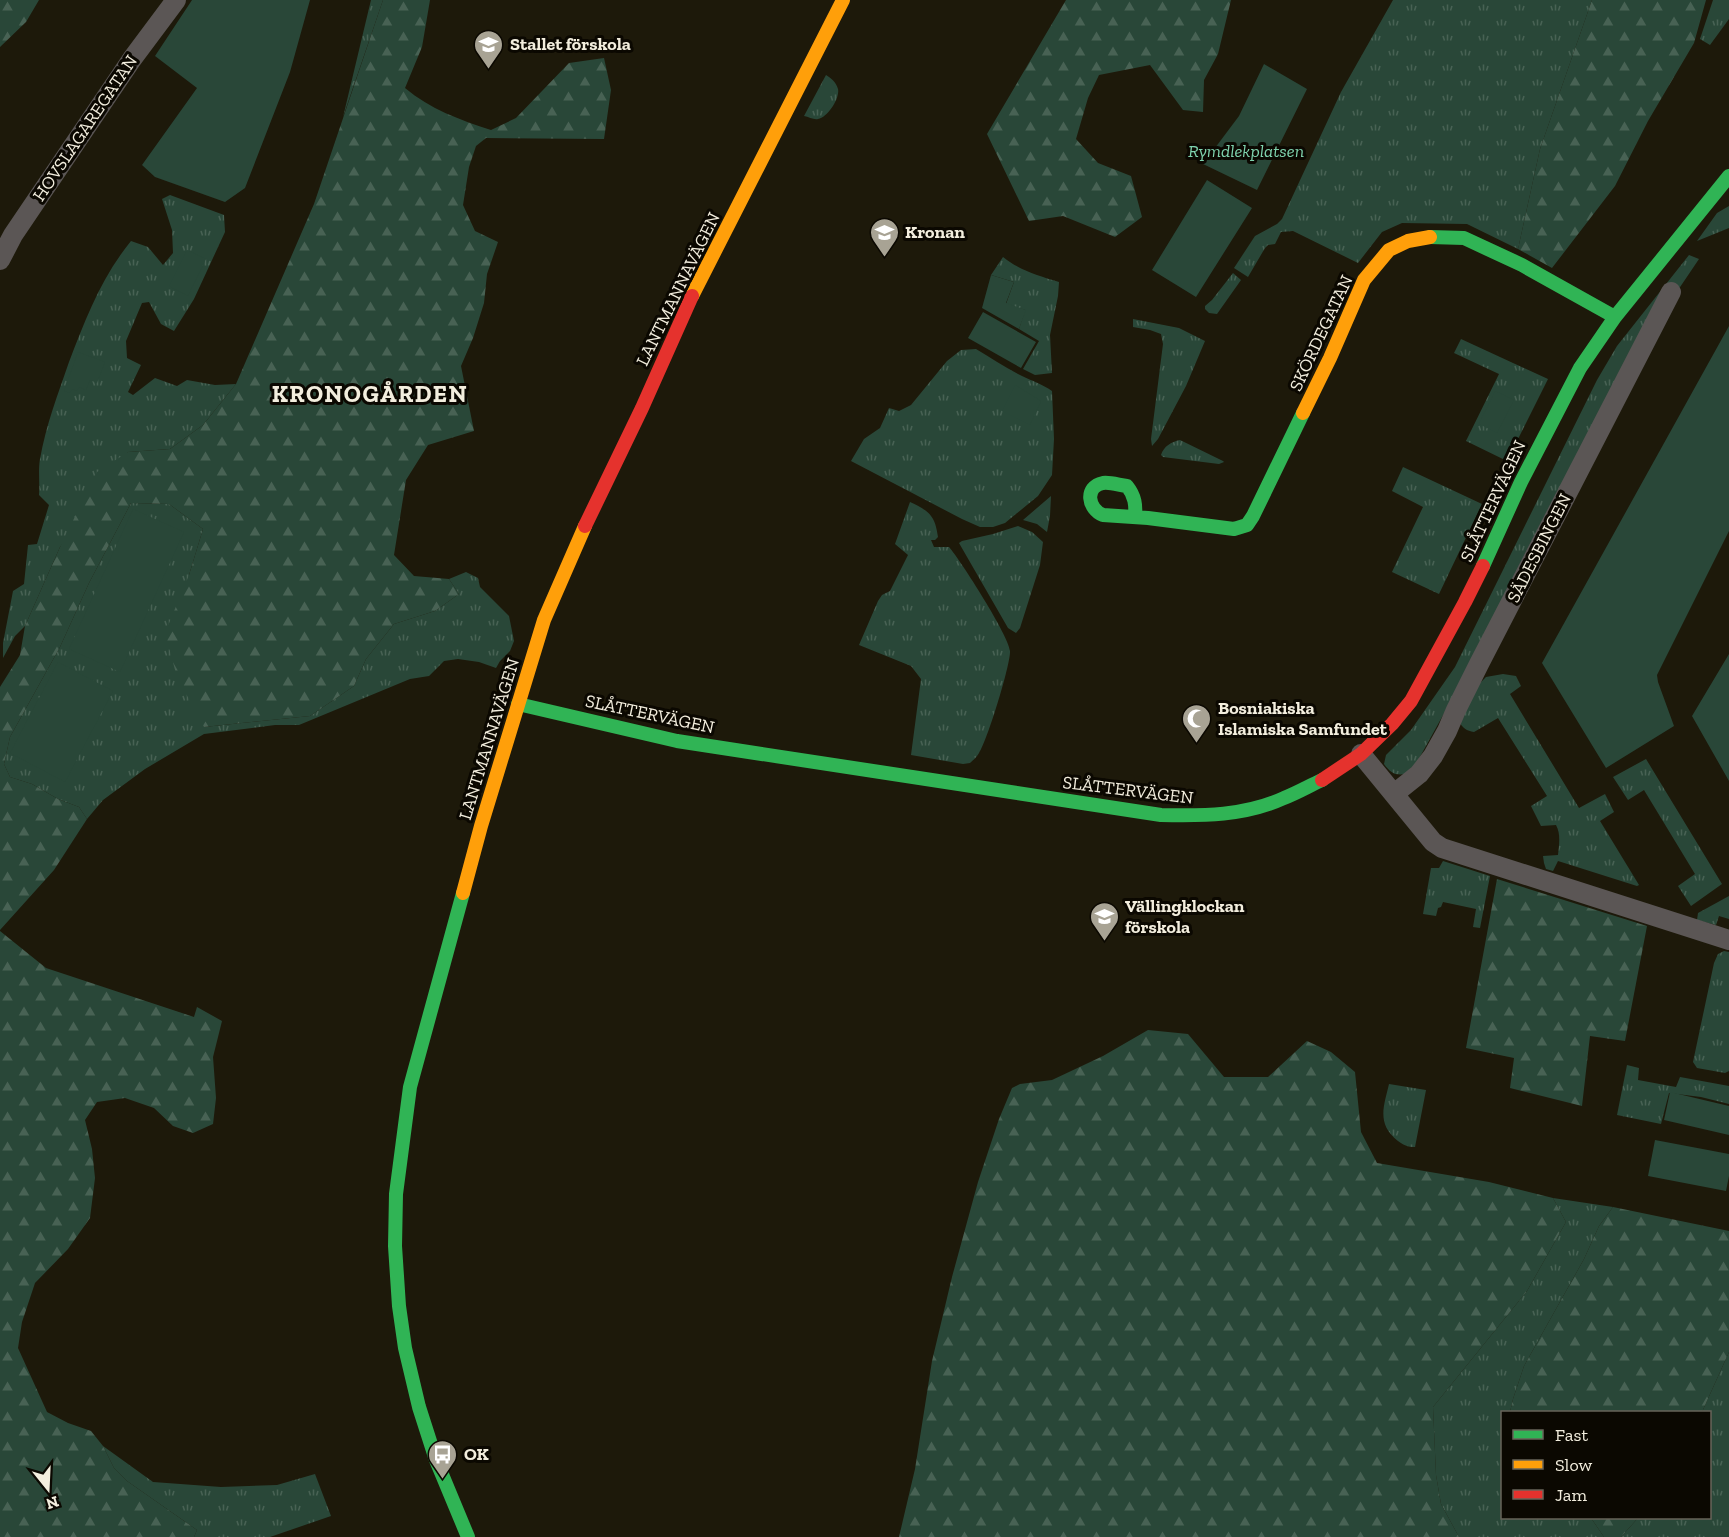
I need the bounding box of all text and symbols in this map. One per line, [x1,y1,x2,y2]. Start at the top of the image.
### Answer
school or university icon: Stallet förskola [473,28,505,70]
place label: Stallet förskola [510,33,631,55]
street label: HOVSLAGAREGATAN [28,51,142,205]
park label: Rymdlekplatsen [1188,140,1304,162]
street label: LANTMANNAVÄGEN [631,209,725,369]
school or university icon: Kronan [868,216,900,258]
place label: Kronan [905,221,965,243]
street label: SKÖRDEGATAN [1284,271,1358,395]
district label: KRONOGÅRDEN [272,379,468,408]
street label: SLÅTTERVÄGEN [1455,437,1531,565]
street label: SÄDESBINGEN [1502,490,1576,606]
street label: LANTMANNAVÄGEN [454,655,524,823]
street label: SLÅTTERVÄGEN [583,690,717,738]
place label: Bosniakiska Islamiska Samfundet [1218,697,1388,740]
mosque icon: Bosniakiska Islamiska Samfundet [1181,702,1213,744]
street label: SLÅTTERVÄGEN [1061,771,1195,809]
place label: Vällingklockan förskola [1125,895,1245,938]
school or university icon: Vällingklockan förskola [1088,900,1120,942]
legend [1501,1411,1711,1519]
text: Fast [1555,1424,1588,1446]
bus stop icon: OK [427,1438,459,1480]
place label: OK [464,1443,489,1465]
text: Slow [1555,1454,1592,1476]
north arrow [18,1459,78,1519]
text: Jam [1555,1484,1587,1506]
text: N [44,1492,61,1514]

